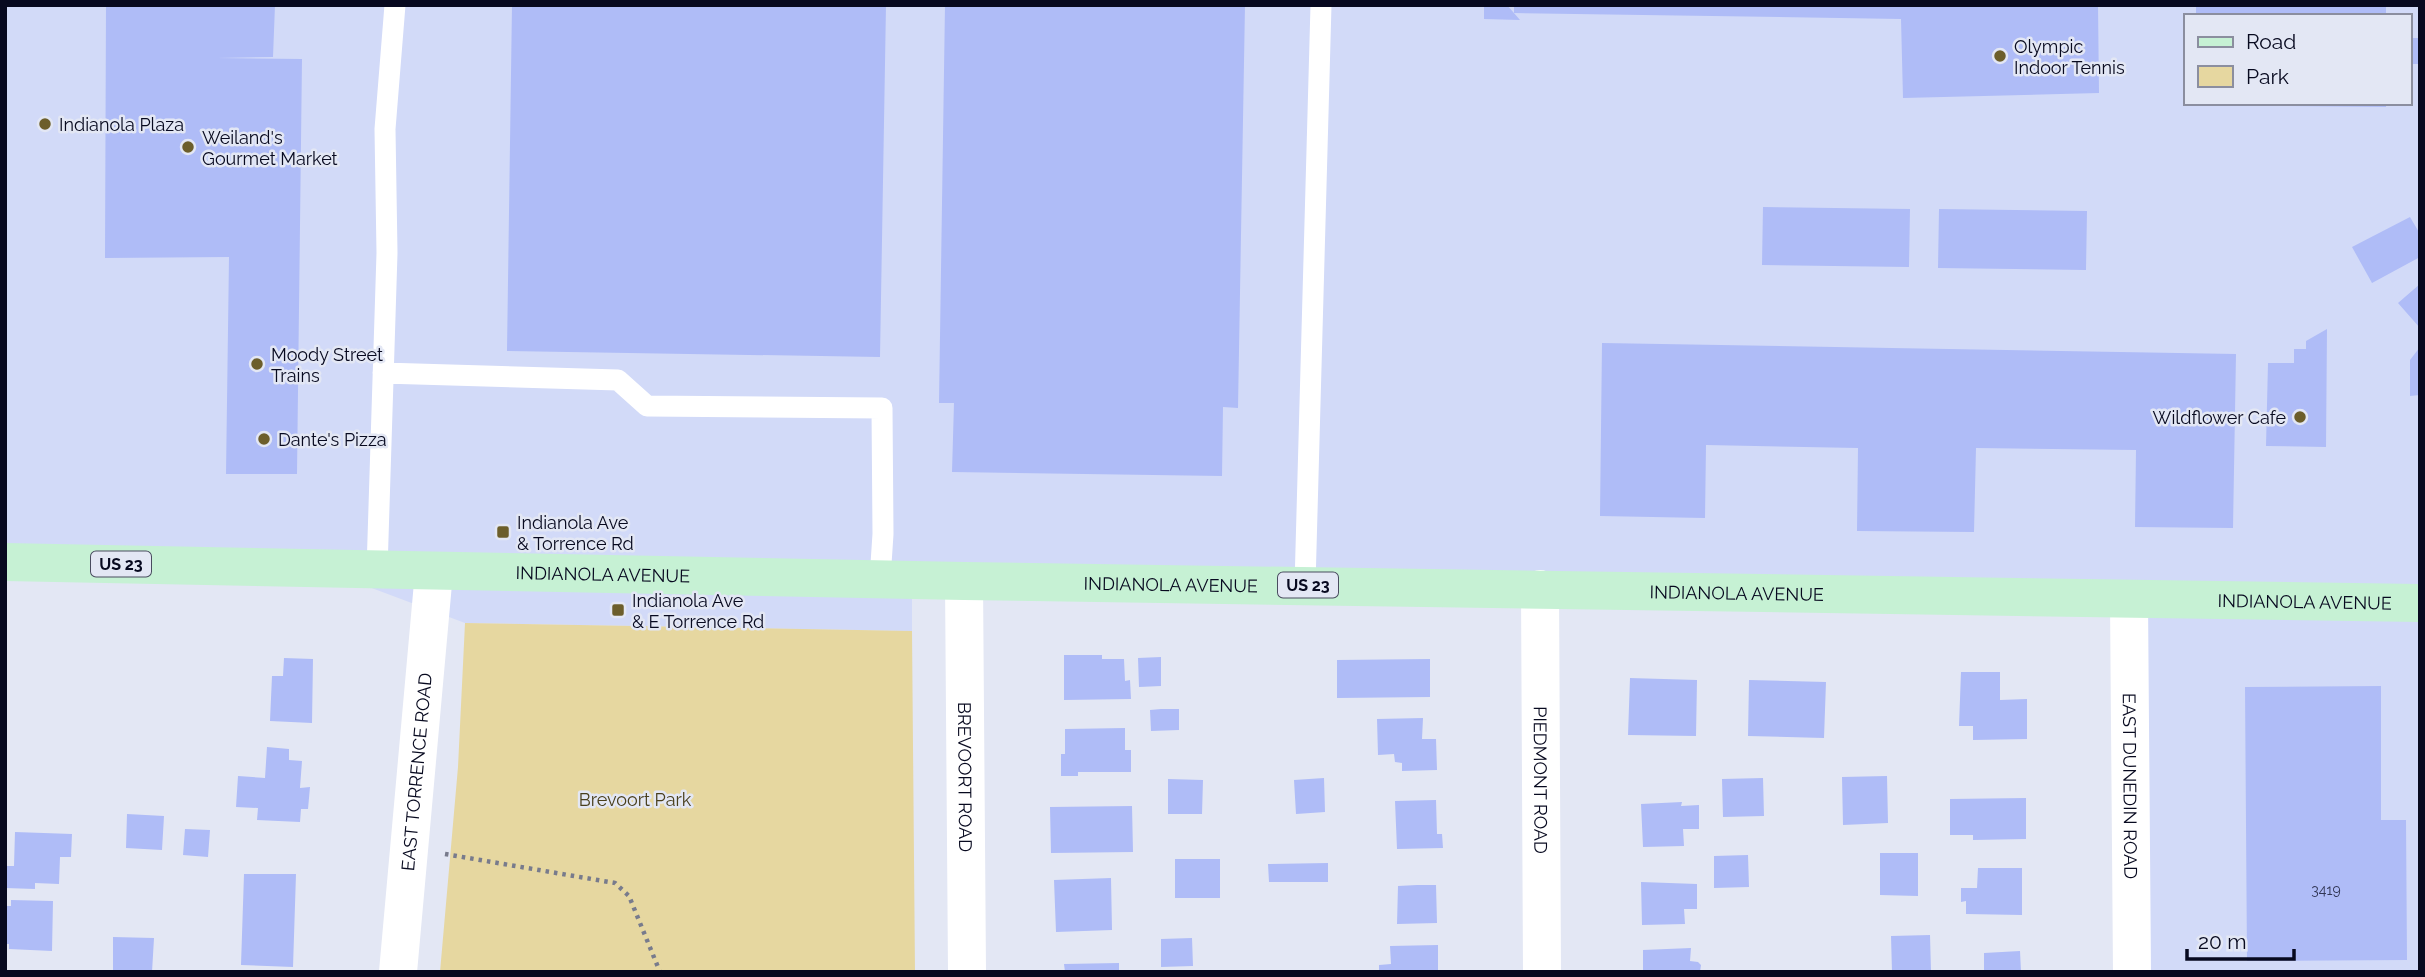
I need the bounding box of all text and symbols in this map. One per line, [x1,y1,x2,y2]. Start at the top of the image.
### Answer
legend [2184,14,2411,105]
text: Road [2246,29,2296,54]
place label: Olympic Indoor Tennis [2014,36,2125,78]
marker: Olympic Indoor Tennis [1992,48,2008,64]
text: Park [2246,64,2289,89]
place label: Indianola Plaza [59,114,184,135]
marker: Indianola Plaza [37,116,53,132]
place label: Weiland's Gourmet Market [202,127,338,169]
marker: Weiland's Gourmet Market [180,139,196,155]
place label: Moody Street Trains [271,344,383,386]
marker: Moody Street Trains [249,356,265,372]
place label: Wildflower Cafe [2153,407,2286,428]
marker: Wildflower Cafe [2292,409,2308,425]
place label: Dante's Pizza [278,429,387,450]
marker: Dante's Pizza [256,431,272,447]
place label: Indianola Ave & Torrence Rd [517,512,634,554]
marker: Indianola Ave & Torrence Rd [495,524,511,540]
road number: US 23 [91,552,151,576]
street label: INDIANOLA AVENUE [516,562,690,586]
street label: INDIANOLA AVENUE [1083,572,1258,596]
road number: US 23 [1278,572,1338,598]
street label: INDIANOLA AVENUE [1649,581,1824,604]
street label: INDIANOLA AVENUE [2217,589,2392,613]
place label: Indianola Ave & E Torrence Rd [632,590,764,632]
marker: Indianola Ave & E Torrence Rd [610,602,626,618]
street label: EAST TORRENCE ROAD [397,672,435,872]
street label: EAST DUNEDIN ROAD [2119,693,2142,879]
street label: BREVOORT ROAD [954,702,977,852]
street label: PIEDMONT ROAD [1530,706,1552,854]
park label: Brevoort Park [579,789,692,810]
house number: 3419 [2311,882,2341,898]
scale bar [2187,918,2294,962]
text: 20 m [2198,929,2246,954]

